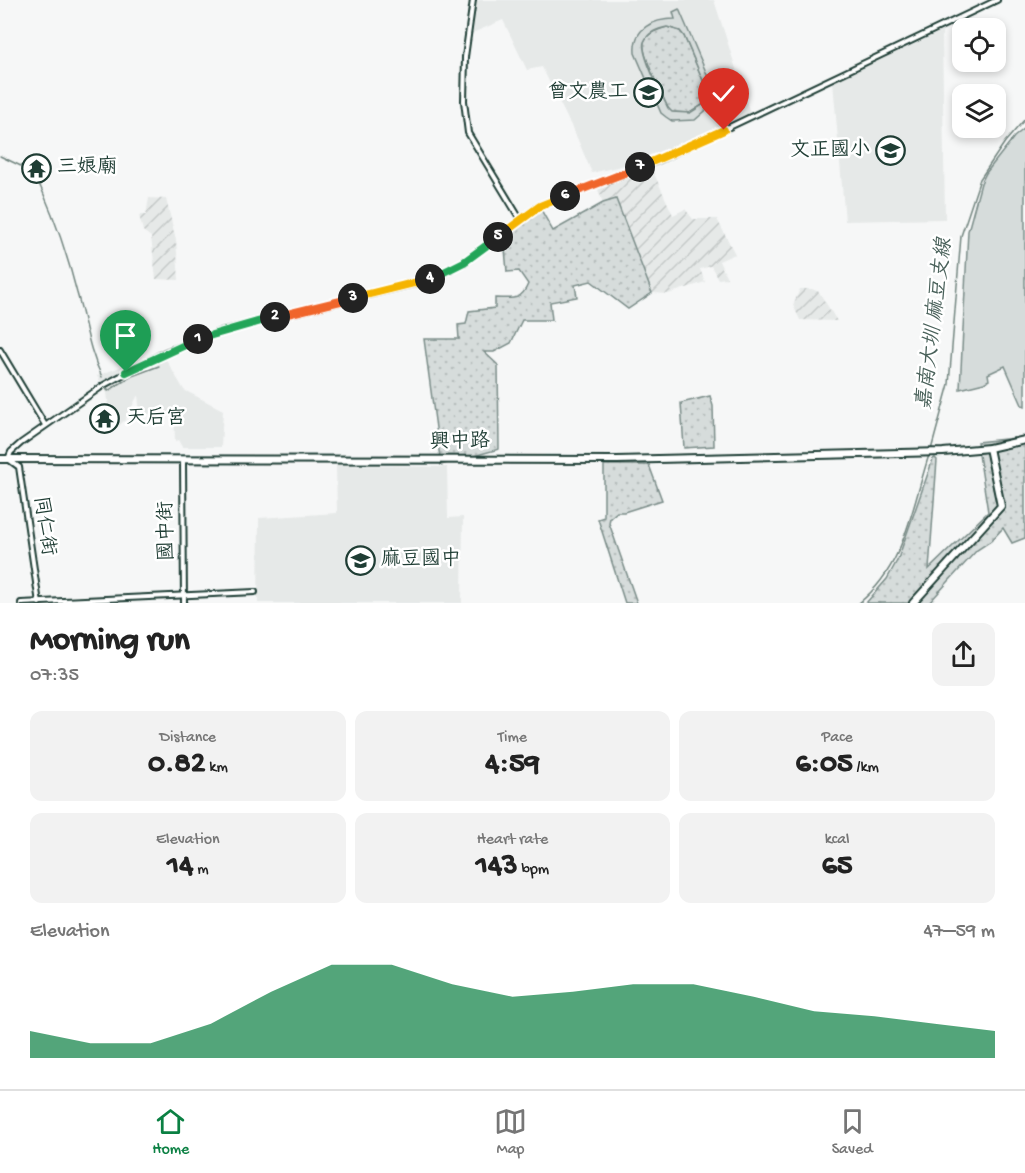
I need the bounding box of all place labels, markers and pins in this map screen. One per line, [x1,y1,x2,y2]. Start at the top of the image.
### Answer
pin [698,68,749,130]
school or university icon: 曾文農工 [633,77,665,109]
place label: 曾文農工 [548,80,628,105]
school or university icon: 文正國小 [875,135,907,167]
place label: 文正國小 [790,138,870,163]
temple icon: 三娘廟 [20,152,52,184]
pin: 7 [625,152,655,182]
place label: 三娘廟 [57,155,117,180]
pin: 6 [550,181,580,211]
pin: 5 [483,222,513,252]
pin: 4 [415,264,445,294]
pin: 3 [338,283,368,313]
pin: 2 [260,302,290,332]
pin [100,310,151,372]
pin: 1 [183,324,213,354]
temple icon: 天后宮 [89,403,121,435]
place label: 天后宮 [126,406,186,431]
school or university icon: 麻豆國中 [344,544,376,576]
place label: 麻豆國中 [381,547,461,572]

